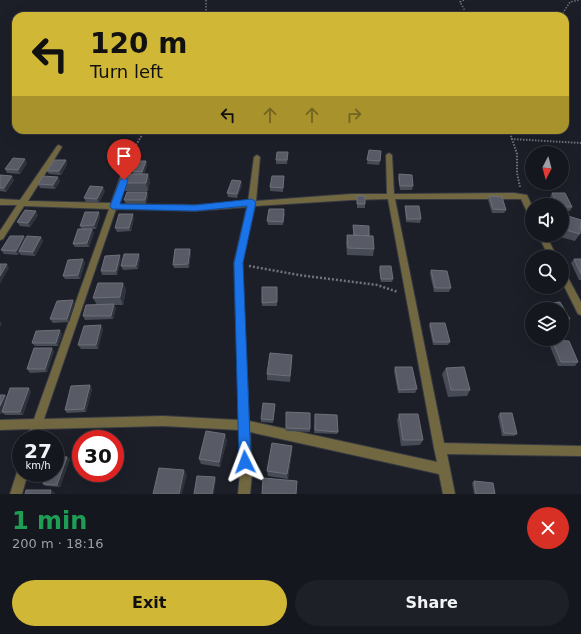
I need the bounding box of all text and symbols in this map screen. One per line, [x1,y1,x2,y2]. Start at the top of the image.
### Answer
text: 120 m [90,27,187,60]
icon: left [24,28,76,80]
text: Turn left [90,61,163,82]
icon: left [217,104,239,126]
icon: ahead [259,104,281,126]
icon: ahead [301,104,323,126]
icon: right [343,104,365,126]
pin [107,139,141,180]
icon: arrive [113,145,135,167]
north arrow [525,146,569,190]
map controls [525,146,569,346]
button: sound [525,198,569,242]
button: search [525,250,569,294]
button: layers [525,302,569,346]
speed limit sign: 30 [72,430,124,482]
text: 27 [24,439,52,463]
position arrow [224,441,266,483]
text: km/h [25,460,51,471]
text: 1 min [12,507,87,535]
button: close [527,507,569,549]
text: 200 m · 18:16 [12,536,103,551]
button: Exit [12,580,287,626]
button: Share [295,580,569,626]

